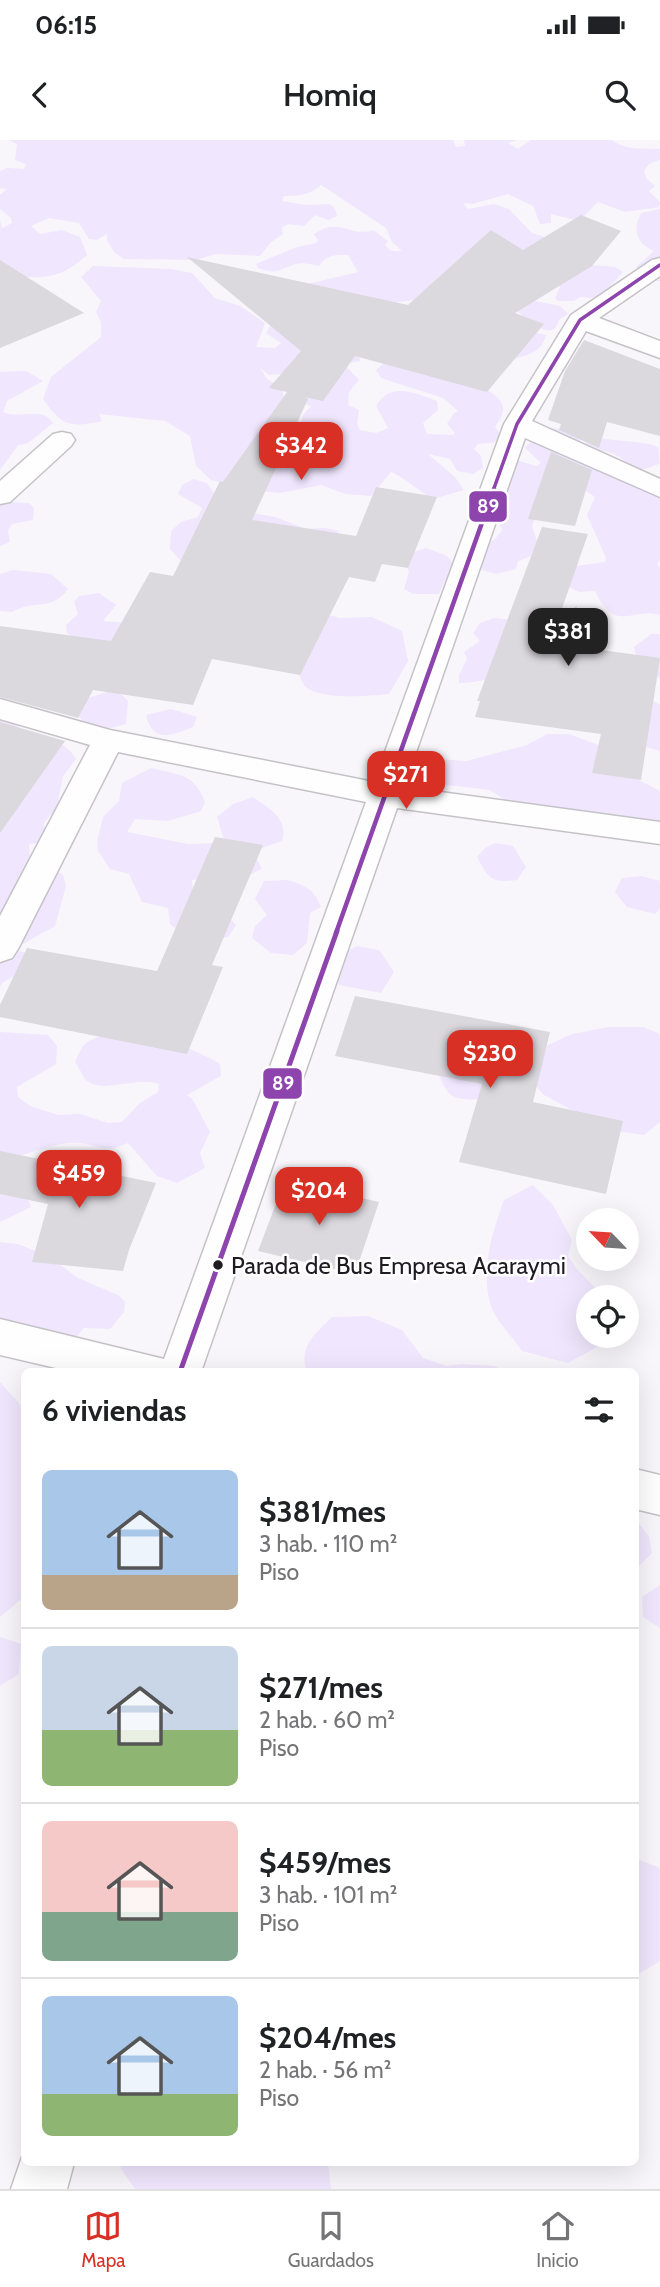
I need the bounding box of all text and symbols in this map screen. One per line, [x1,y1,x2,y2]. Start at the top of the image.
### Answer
text: 06:15 [35,9,97,41]
text: Homiq [283,75,377,114]
icon: back [21,76,59,114]
icon: search [601,76,639,114]
pin: $342 [260,422,342,482]
text: $342 [275,431,327,459]
line badge: 89 [468,490,508,523]
text: 89 [477,495,499,518]
pin: $381 [527,608,609,668]
text: $381 [544,617,592,645]
pin: $271 [365,752,447,811]
text: $271 [383,760,429,788]
pin: $230 [449,1030,531,1090]
text: $230 [463,1039,517,1067]
line badge: 89 [262,1067,303,1100]
text: 89 [272,1072,294,1095]
pin: $459 [38,1150,120,1210]
text: $459 [53,1159,105,1187]
pin: $204 [278,1168,360,1227]
text: $204 [291,1176,347,1204]
north arrow [576,1208,639,1270]
map controls [576,1208,639,1348]
place label: Parada de Bus Empresa Acaraymi [231,1251,566,1280]
marker: Parada de Bus Empresa Acaraymi [211,1258,225,1272]
button: locate [576,1285,639,1348]
icon: filters [580,1391,618,1429]
text: 6 viviendas [42,1392,187,1429]
text: $381/mes [259,1493,386,1530]
icon: home [98,1498,182,1582]
text: 3 hab. · 110 m² [259,1530,397,1558]
text: Piso [259,1558,299,1586]
text: $271/mes [259,1669,383,1706]
icon: home [98,1674,182,1758]
text: 2 hab. · 60 m² [259,1706,395,1734]
text: Piso [259,1734,299,1762]
text: $459/mes [259,1844,391,1881]
icon: home [98,1849,182,1933]
text: 3 hab. · 101 m² [259,1881,397,1909]
text: Piso [259,1909,299,1937]
text: $204/mes [259,2019,396,2056]
icon: home [98,2024,182,2108]
text: 2 hab. · 56 m² [259,2056,391,2084]
text: Piso [259,2084,299,2112]
tab: Mapa [81,2207,125,2272]
tab: Guardados [288,2207,374,2272]
tab: Inicio [536,2207,579,2272]

